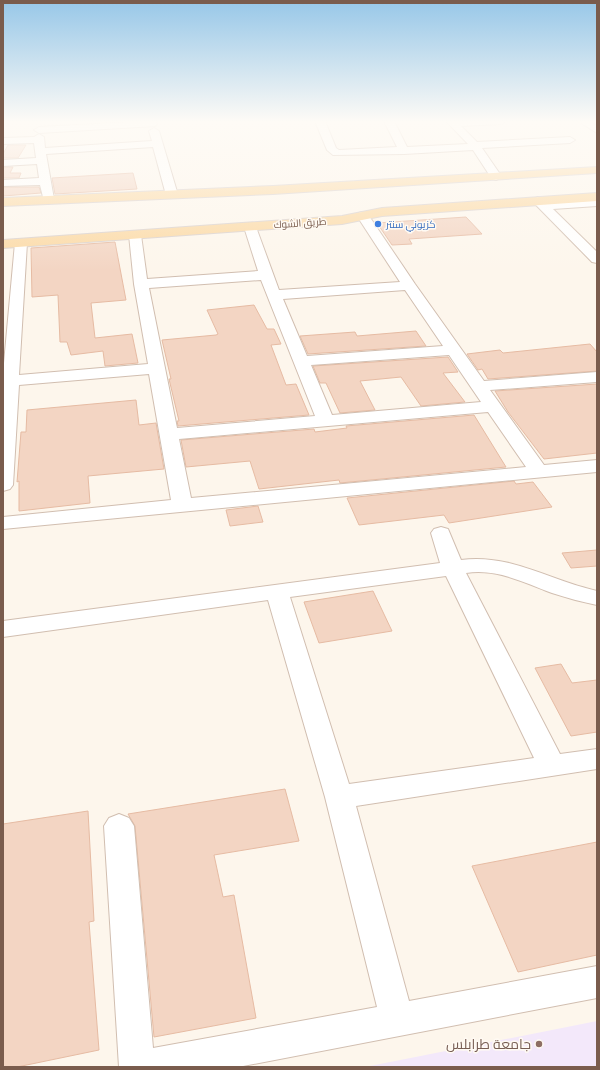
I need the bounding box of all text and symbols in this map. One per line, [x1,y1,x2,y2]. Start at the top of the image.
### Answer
street label: طريق الشوك [273,215,327,231]
place label: كزيوني سنتر [385,218,435,232]
marker: كزيوني سنتر [373,219,383,229]
place label: جامعة طرابلس [446,1035,531,1053]
marker: جامعة طرابلس [534,1039,544,1049]

